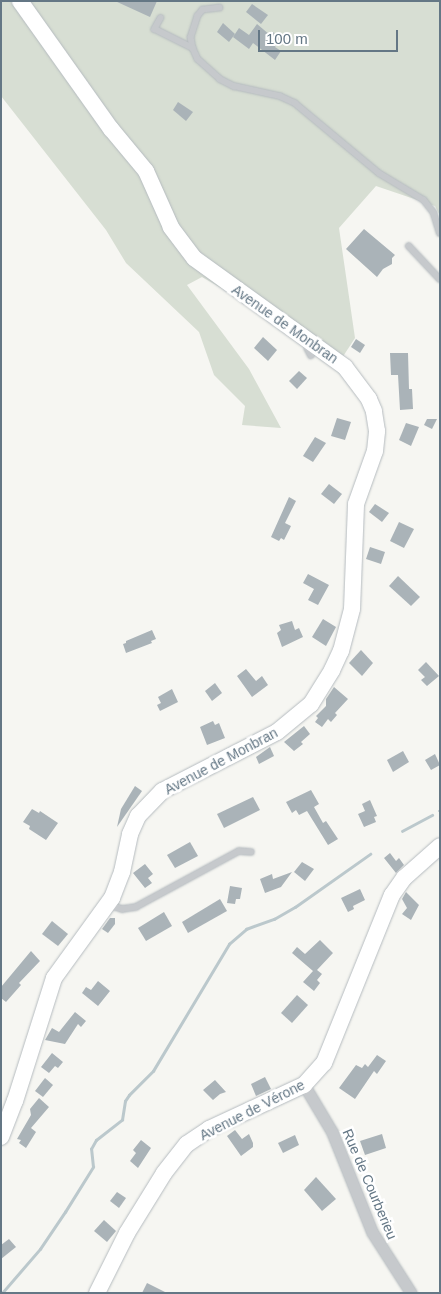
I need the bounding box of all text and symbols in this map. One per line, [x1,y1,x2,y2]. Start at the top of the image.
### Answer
scale bar [261,20,401,52]
text: 100 m [266,30,308,47]
street label: Avenue de Monbran [229,281,341,367]
street label: Avenue de Monbran [162,724,280,798]
street label: Avenue de Vérone [197,1076,307,1144]
street label: Rue de Courberieu [339,1126,401,1242]

